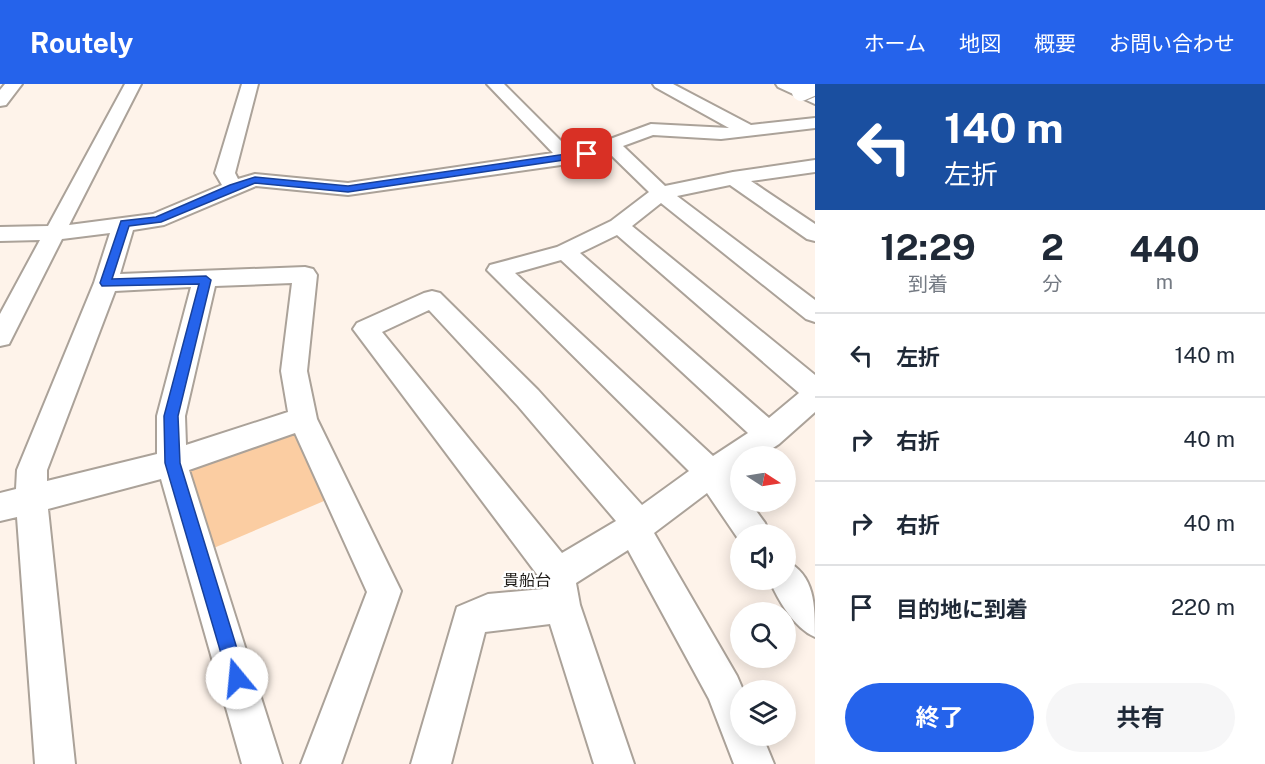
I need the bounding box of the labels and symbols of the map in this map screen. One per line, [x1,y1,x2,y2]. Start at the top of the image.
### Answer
pin [561,128,612,179]
north arrow [730,446,796,512]
district label: 貴船台 [503,571,551,590]
position arrow [205,646,269,710]

